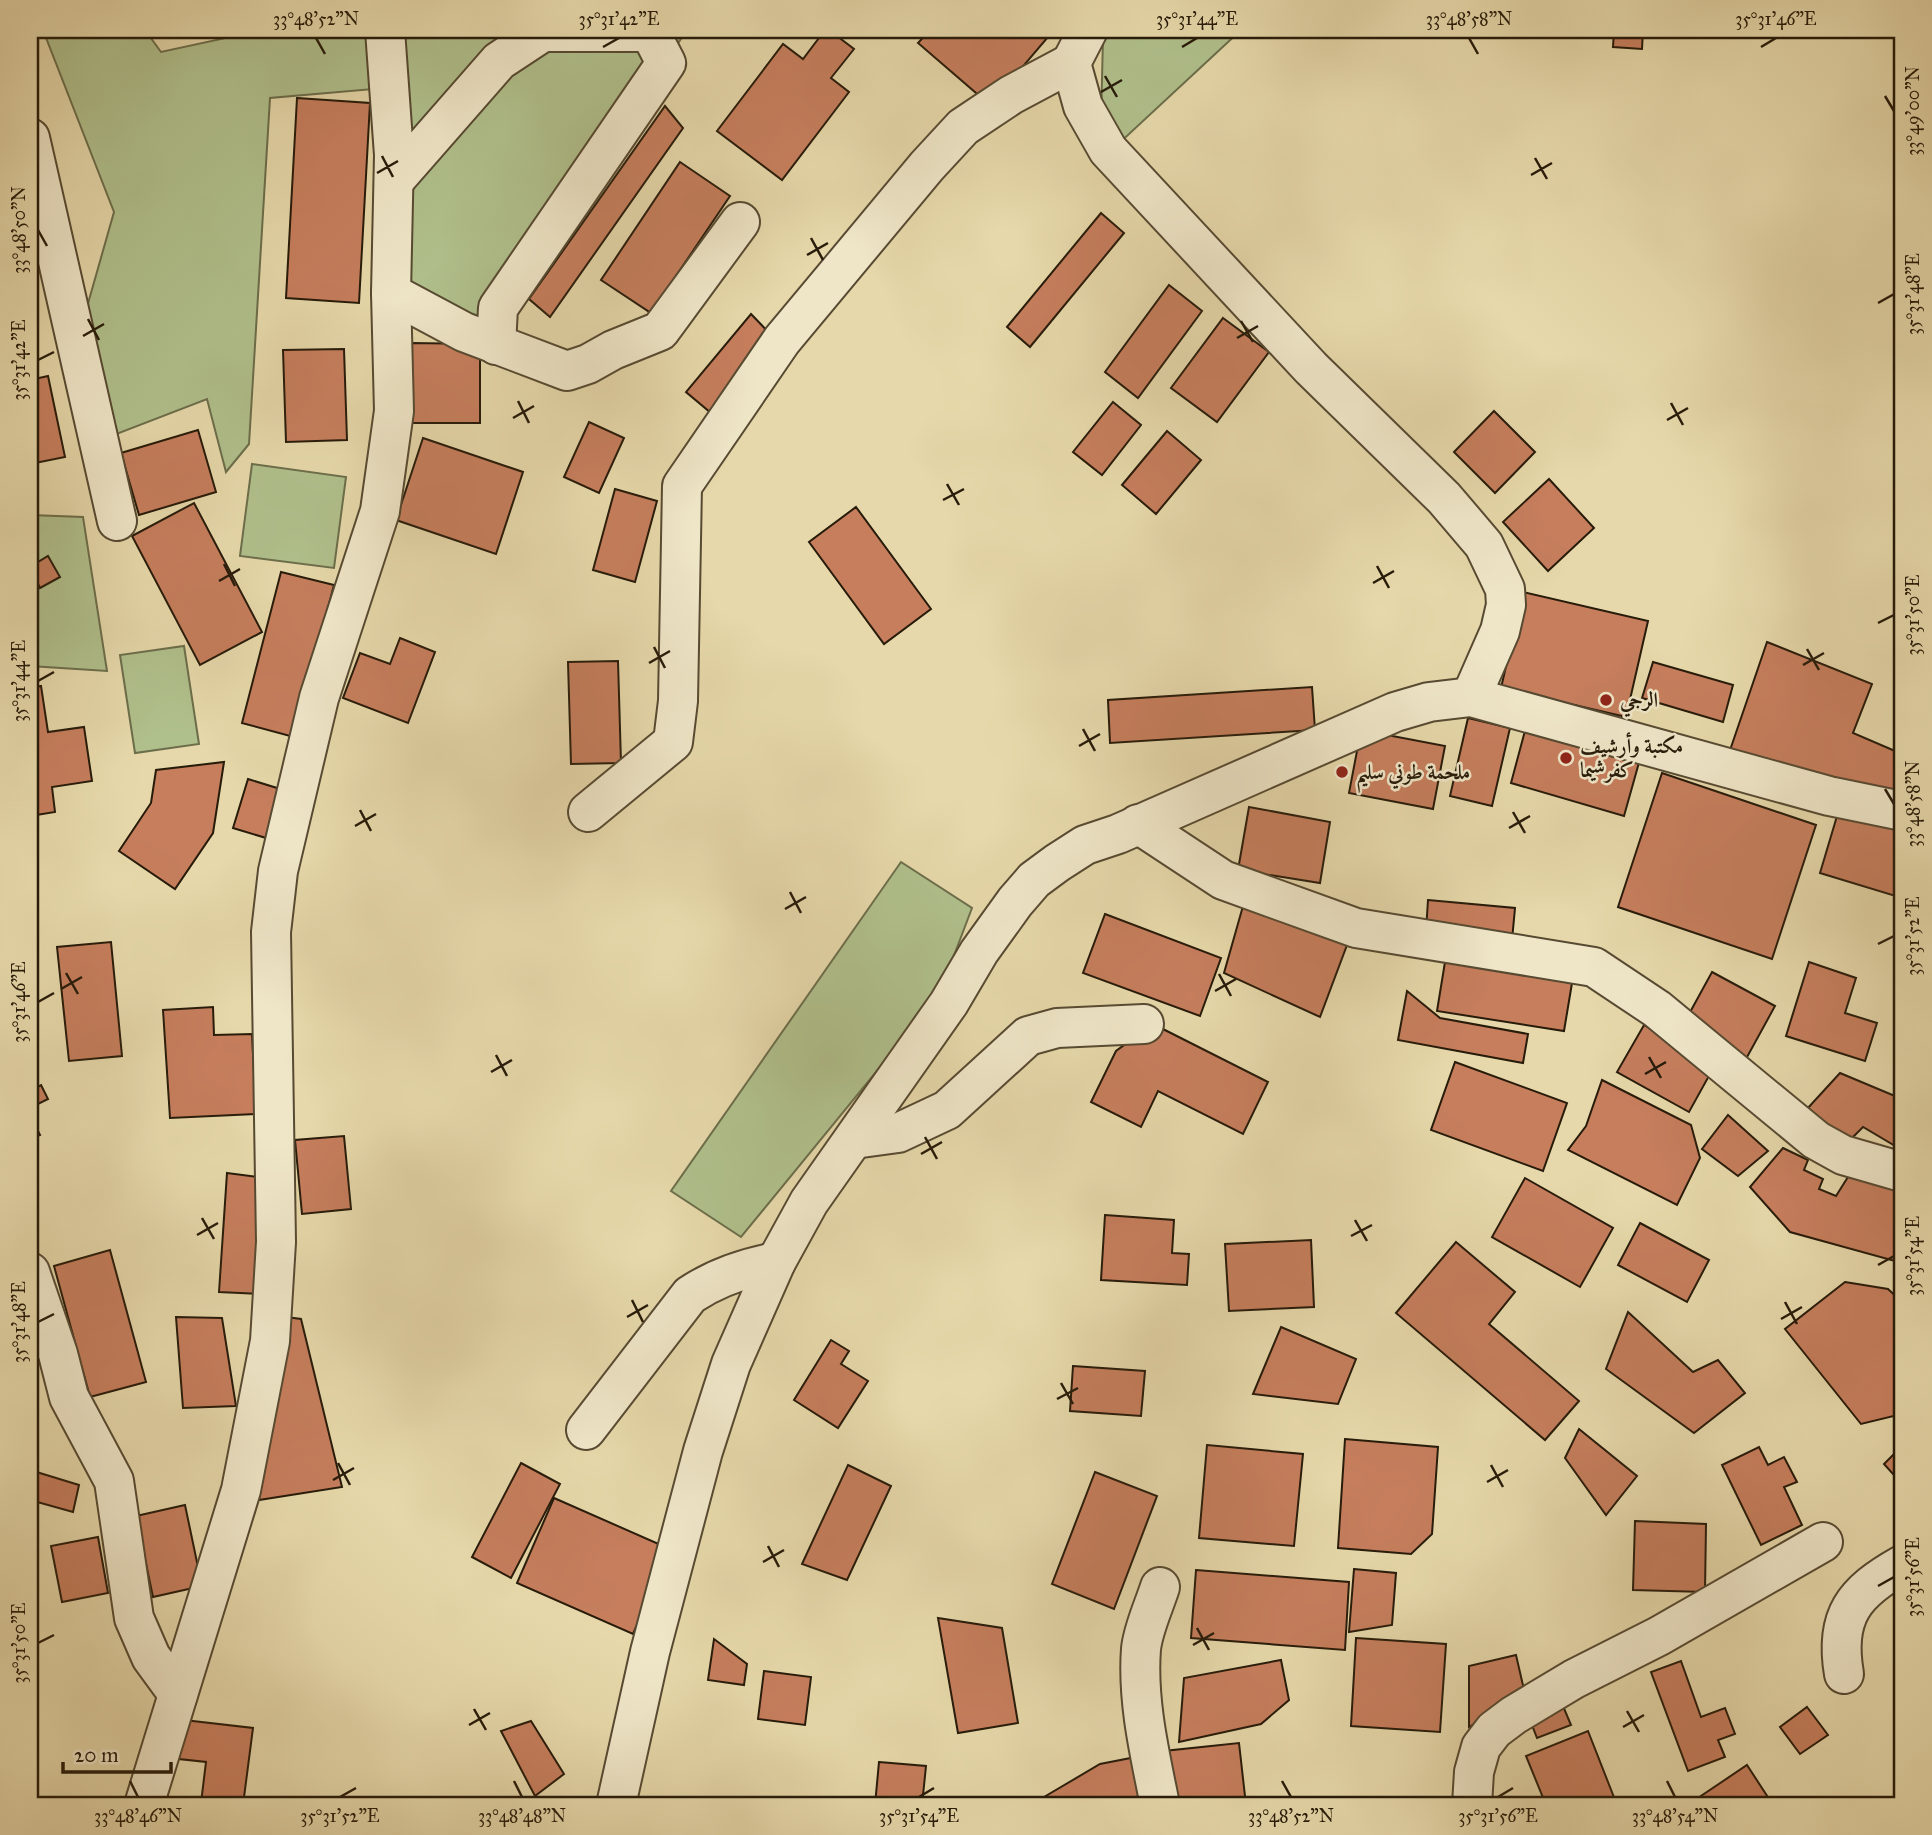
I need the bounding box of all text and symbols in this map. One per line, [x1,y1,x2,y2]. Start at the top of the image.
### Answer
text: 33°48'52"N [273,8,359,30]
text: 35°31'42"E [578,8,660,30]
text: 35°31'44"E [1156,8,1238,30]
text: 33°48'58"N [1426,8,1512,30]
text: 35°31'46"E [1735,8,1817,30]
text: 33°49'00"N [1902,66,1924,156]
text: 33°48'50"N [8,186,30,274]
text: 35°31'48"E [1902,253,1924,335]
text: 35°31'42"E [8,319,30,401]
text: 35°31'50"E [1902,574,1924,656]
text: 35°31'44"E [8,640,30,722]
place label: الرجي [1619,687,1658,718]
marker: الرجي [1598,692,1614,708]
place label: مكتبة وأرشيف كفرشيما [1580,732,1683,784]
marker: مكتبة وأرشيف كفرشيما [1558,750,1574,766]
place label: ملحمة طوني سليم [1356,759,1470,793]
text: 33°48'58"N [1902,761,1924,847]
marker: ملحمة طوني سليم [1334,764,1350,780]
text: 35°31'52"E [1902,896,1924,976]
text: 35°31'46"E [8,961,30,1043]
text: 35°31'54"E [1902,1216,1924,1296]
text: 35°31'48"E [8,1281,30,1363]
text: 35°31'56"E [1902,1537,1924,1617]
text: 35°31'50"E [8,1602,30,1684]
scale bar [63,1730,172,1774]
text: 20 m [74,1742,119,1768]
text: 33°48'46"N [94,1805,182,1827]
text: 35°31'52"E [300,1805,380,1827]
text: 33°48'48"N [478,1805,566,1827]
text: 35°31'54"E [879,1805,959,1827]
text: 33°48'52"N [1248,1805,1334,1827]
text: 35°31'56"E [1458,1805,1538,1827]
text: 33°48'54"N [1632,1805,1718,1827]

